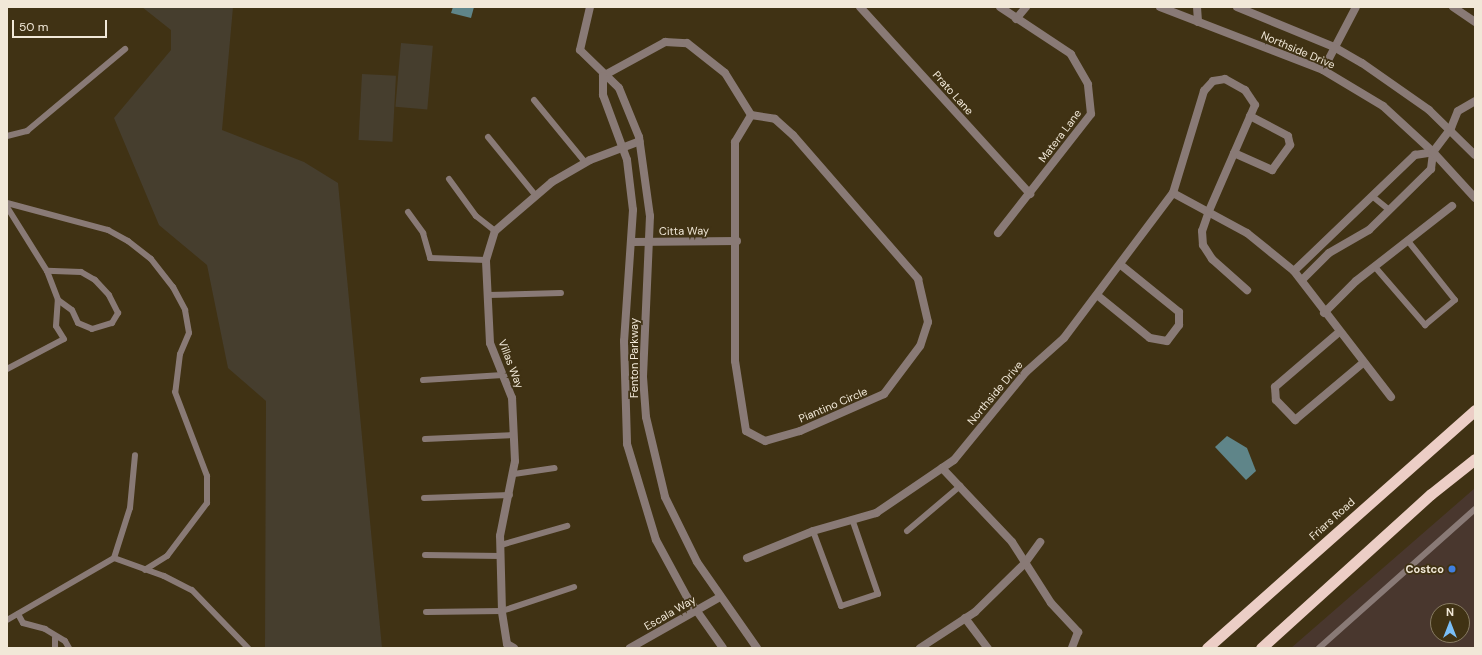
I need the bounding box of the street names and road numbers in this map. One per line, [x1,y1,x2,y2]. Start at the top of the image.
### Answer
street label: Northside Drive [1259,28,1337,72]
street label: Prato Lane [930,68,976,118]
street label: Matera Lane [1036,107,1084,165]
street label: Citta Way [659,224,709,238]
street label: Fenton Parkway [627,318,641,398]
street label: Villas Way [496,338,526,390]
street label: Northside Drive [965,358,1025,428]
street label: Piantino Circle [797,385,869,425]
street label: Friars Road [1307,495,1357,543]
street label: Escala Way [642,593,698,633]

